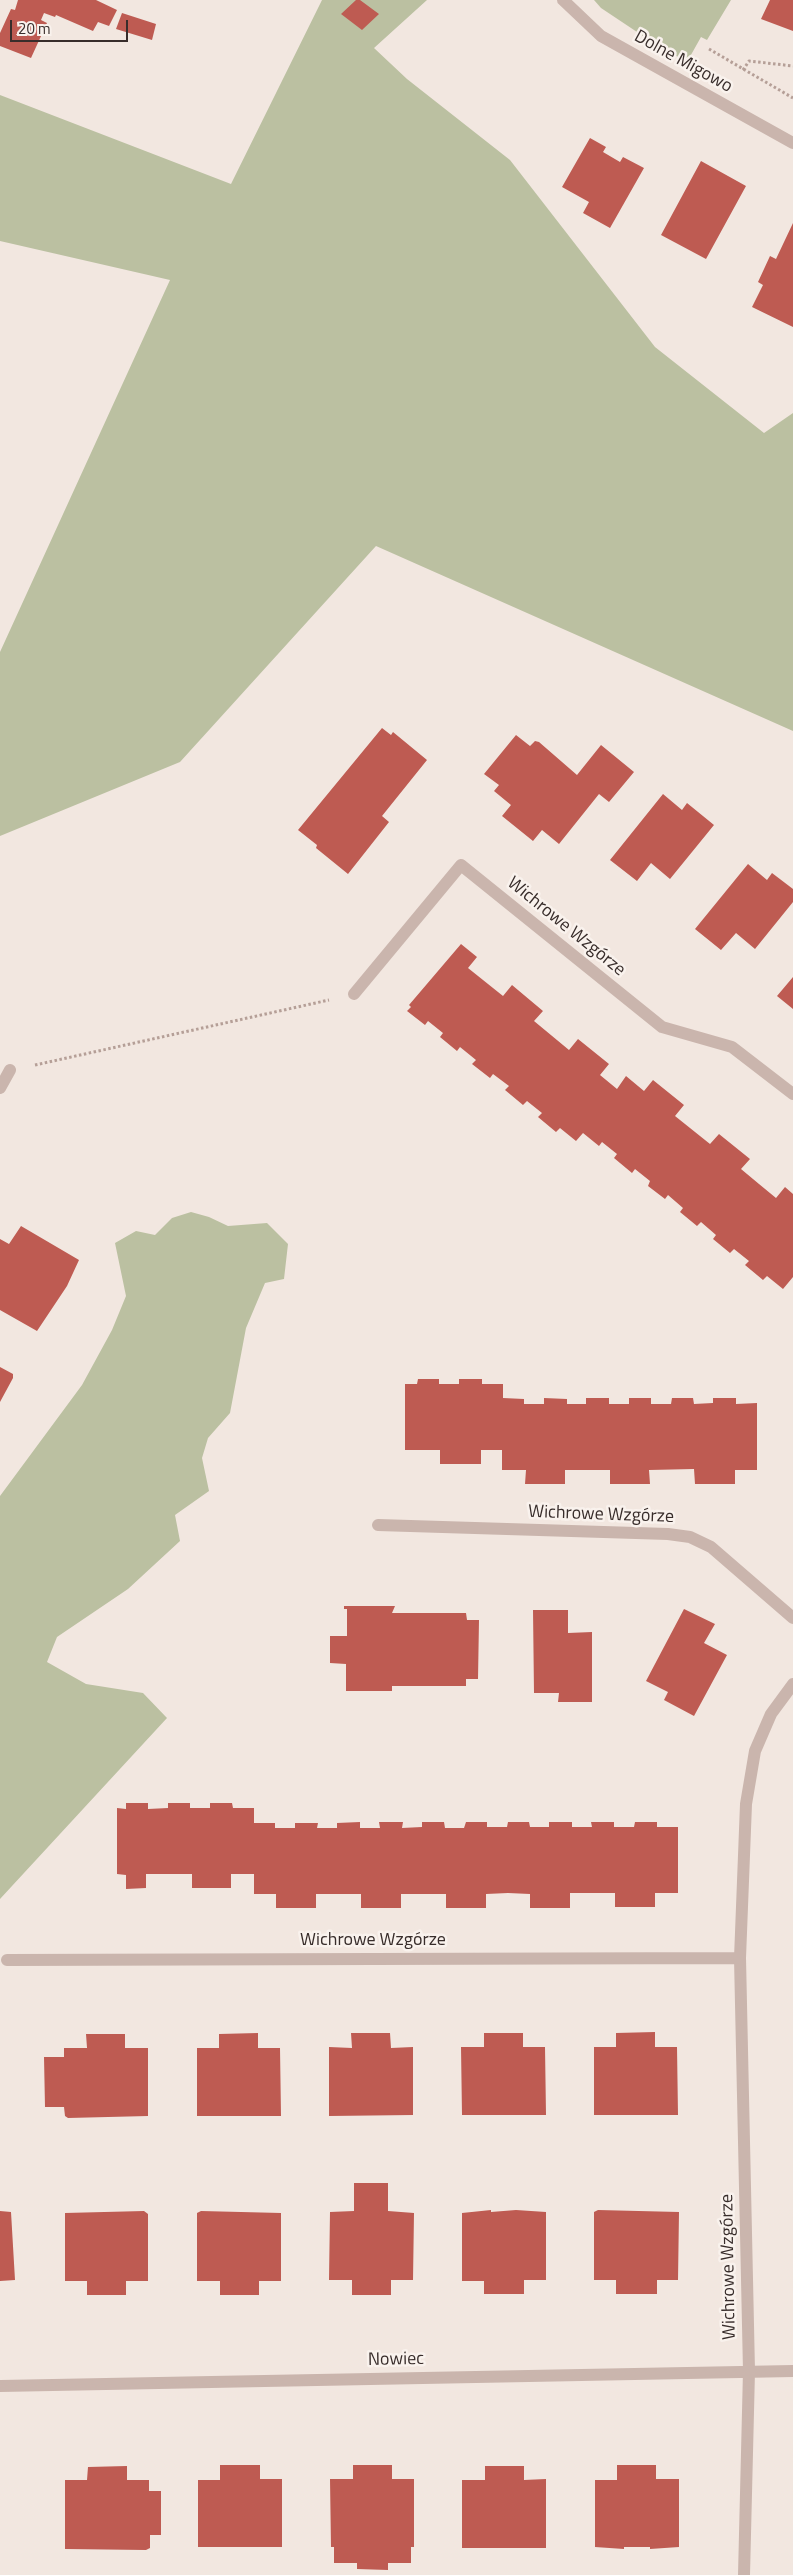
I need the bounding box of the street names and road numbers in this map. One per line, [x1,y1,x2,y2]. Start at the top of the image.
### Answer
street label: Dolne Migowo [630,26,736,98]
street label: Wichrowe Wzgórze [503,873,629,981]
street label: Wichrowe Wzgórze [528,1502,674,1528]
street label: Wichrowe Wzgórze [300,1930,446,1952]
street label: Wichrowe Wzgórze [717,2194,741,2340]
street label: Nowiec [368,2349,424,2371]

